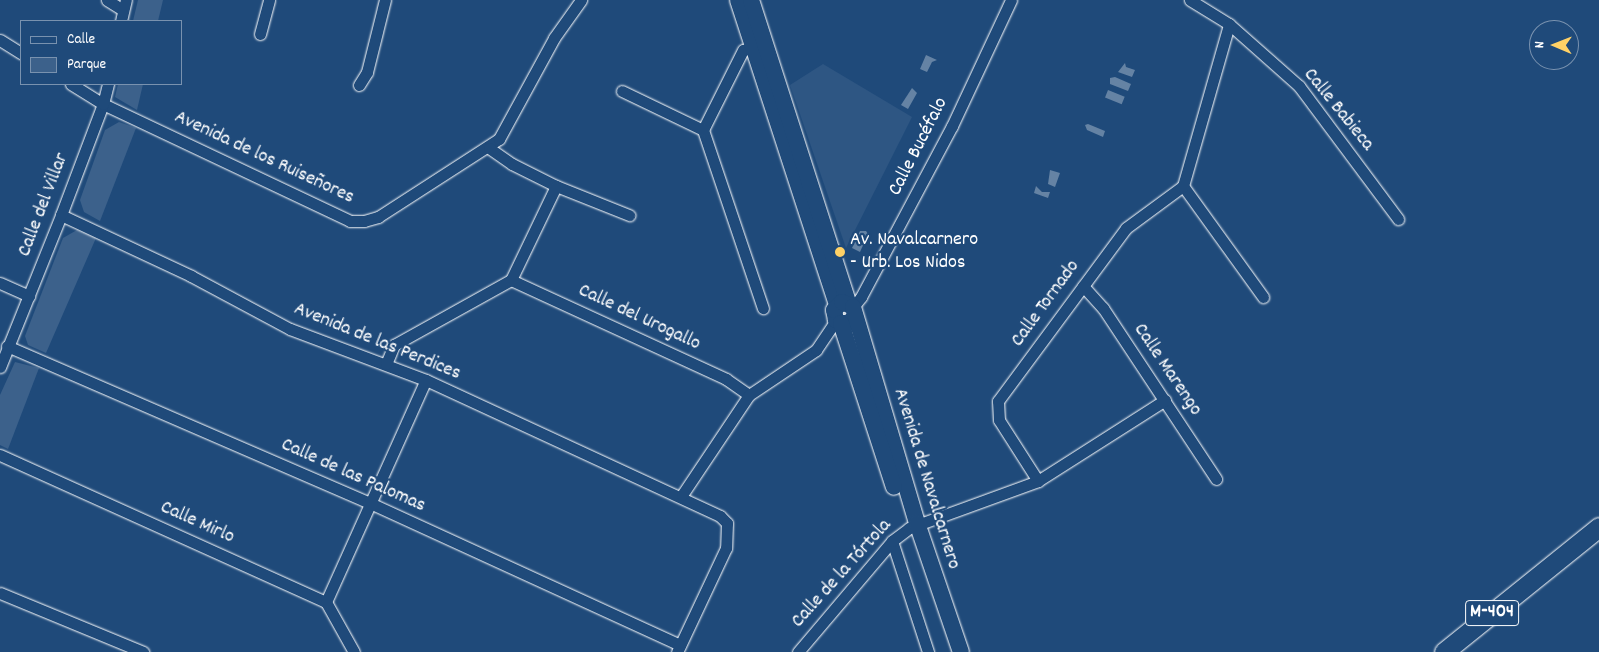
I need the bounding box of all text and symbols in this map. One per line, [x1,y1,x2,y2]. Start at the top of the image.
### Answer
legend [20,20,182,85]
north arrow [1529,20,1579,70]
text: Calle [67,29,95,51]
text: N [1530,41,1550,48]
text: Parque [67,54,106,76]
street label: Calle Babieca [1297,64,1379,156]
street label: Calle Bucéfalo [884,94,954,200]
street label: Avenida de los Ruiseñores [170,106,358,210]
street label: Calle del Villar [13,150,75,260]
place label: Av. Navalcarnero - Urb. Los Nidos [850,228,978,275]
marker: Av. Navalcarnero - Urb. Los Nidos [834,246,846,258]
street label: Calle Tornado [1006,256,1086,352]
street label: Calle del Urogallo [574,279,704,357]
street label: Avenida de las Perdices [290,298,464,386]
street label: Calle Marengo [1127,319,1207,421]
street label: Avenida de Navalcarnero [887,386,965,572]
street label: Calle de las Palomas [277,433,429,519]
street label: Calle Mirlo [156,496,238,550]
street label: Calle de la Tórtola [787,515,897,633]
road number: M-404 [1464,596,1520,630]

